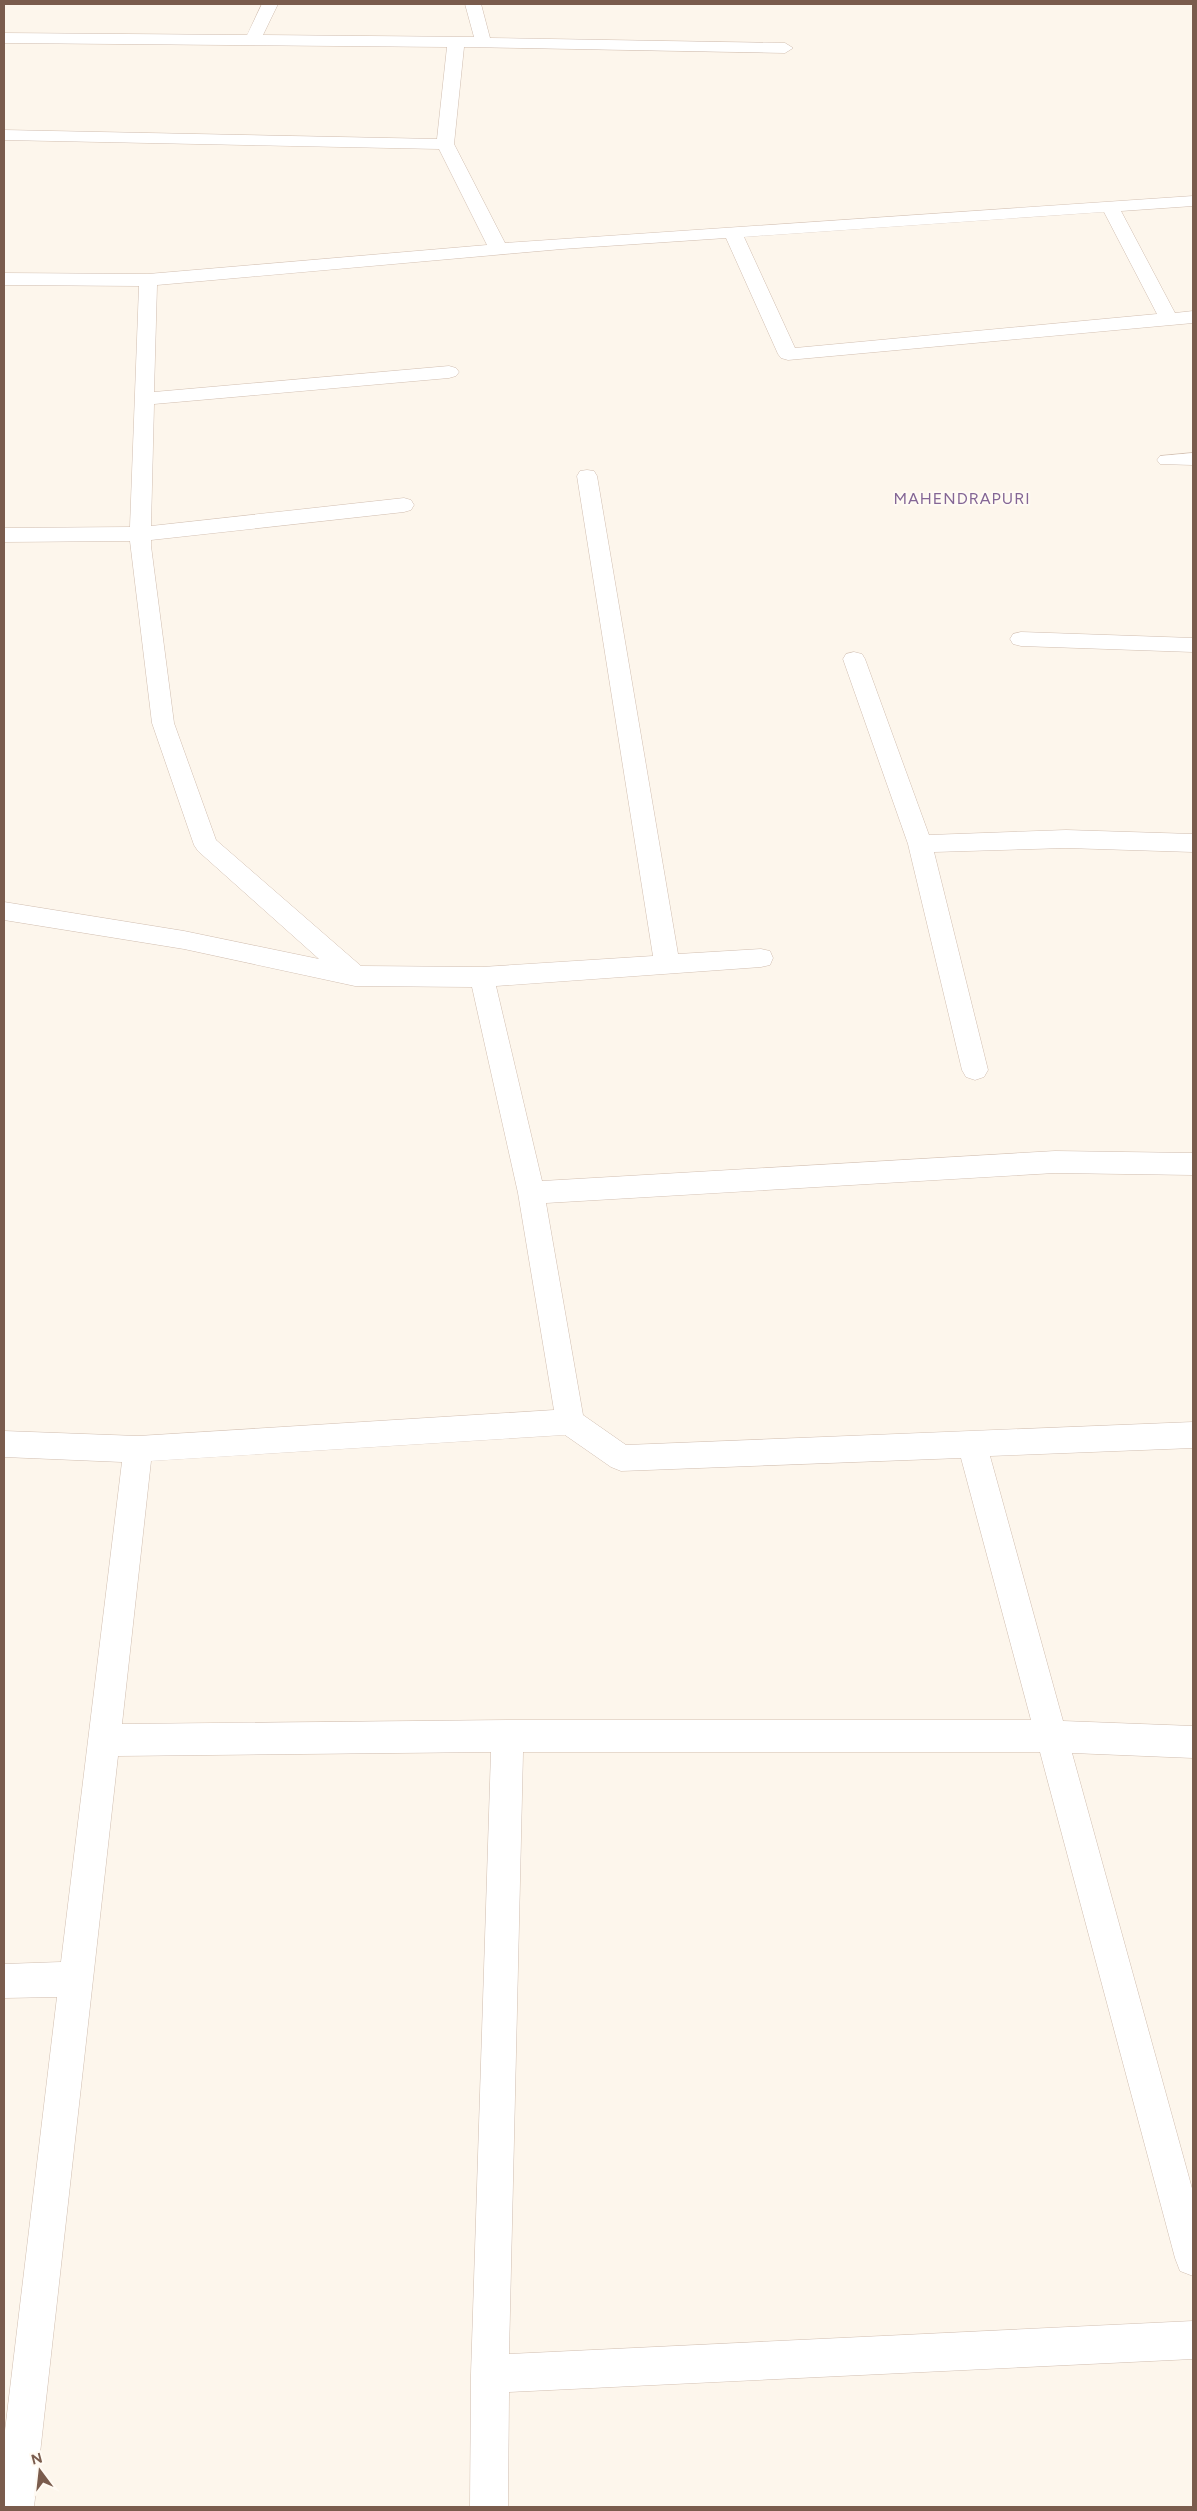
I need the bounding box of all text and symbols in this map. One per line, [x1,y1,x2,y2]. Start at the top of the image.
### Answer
district label: MAHENDRAPURI [893,489,1031,508]
north arrow [15,2446,65,2496]
text: N [29,2449,44,2469]

